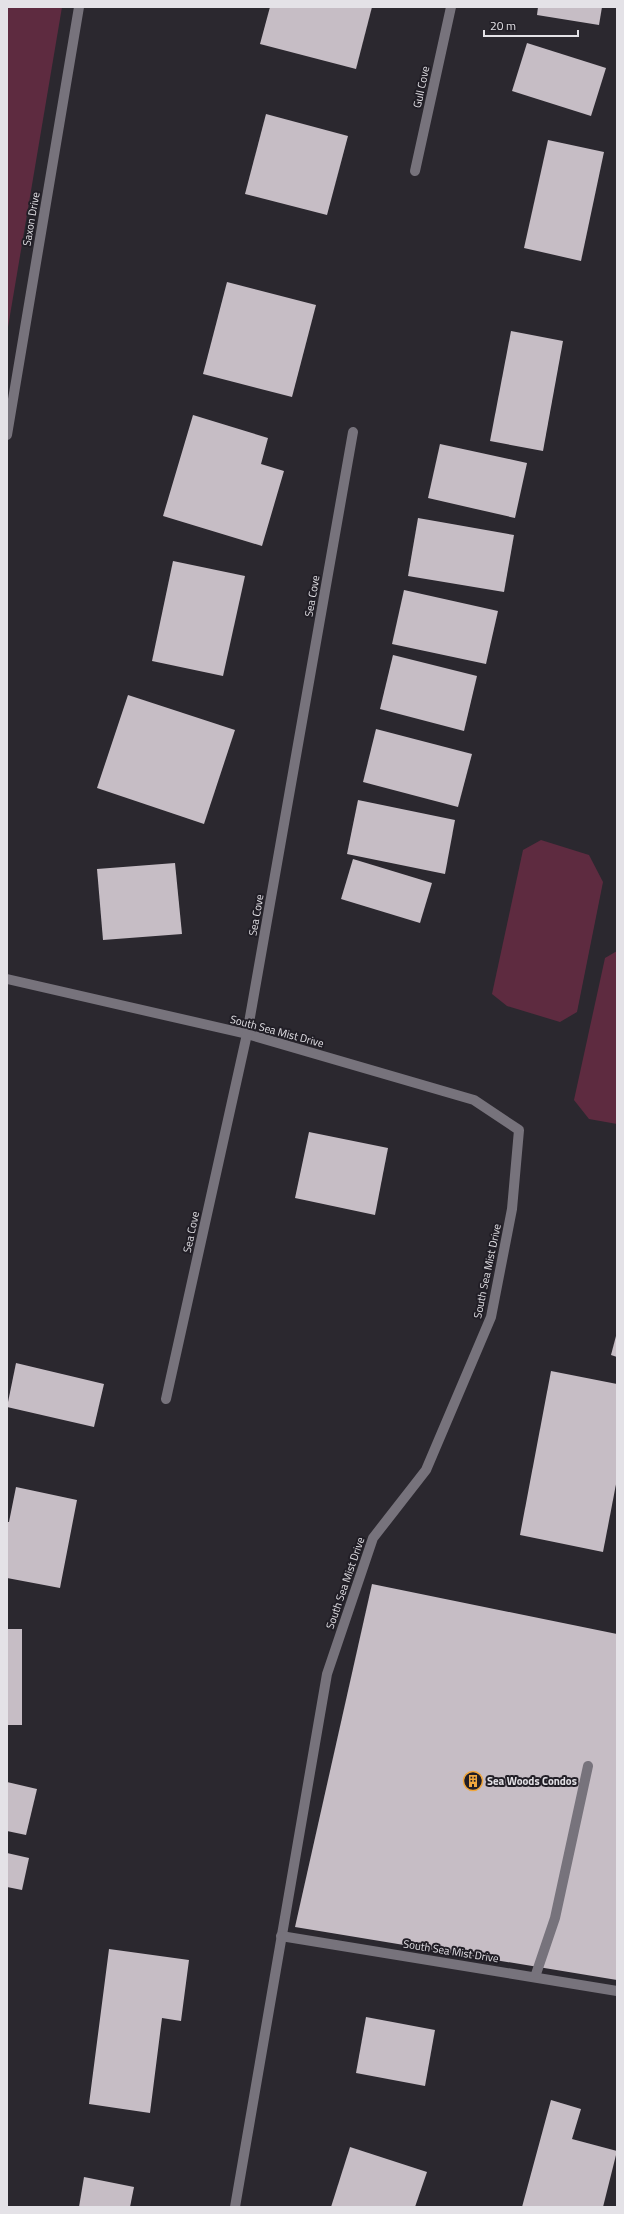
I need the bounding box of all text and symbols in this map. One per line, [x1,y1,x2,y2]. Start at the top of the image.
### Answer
scale bar [484,12,578,38]
text: 20 m [490,16,516,35]
street label: Gull Cove [409,64,433,109]
street label: Saxon Drive [18,190,44,247]
street label: Sea Cove [300,574,324,618]
street label: Sea Cove [244,893,268,937]
street label: South Sea Mist Drive [228,1011,326,1051]
street label: Sea Cove [179,1209,203,1254]
street label: South Sea Mist Drive [469,1222,505,1320]
street label: South Sea Mist Drive [322,1534,368,1631]
building icon: Sea Woods Condos [462,1770,484,1792]
place label: Sea Woods Condos [487,1773,577,1789]
street label: South Sea Mist Drive [402,1936,500,1967]

